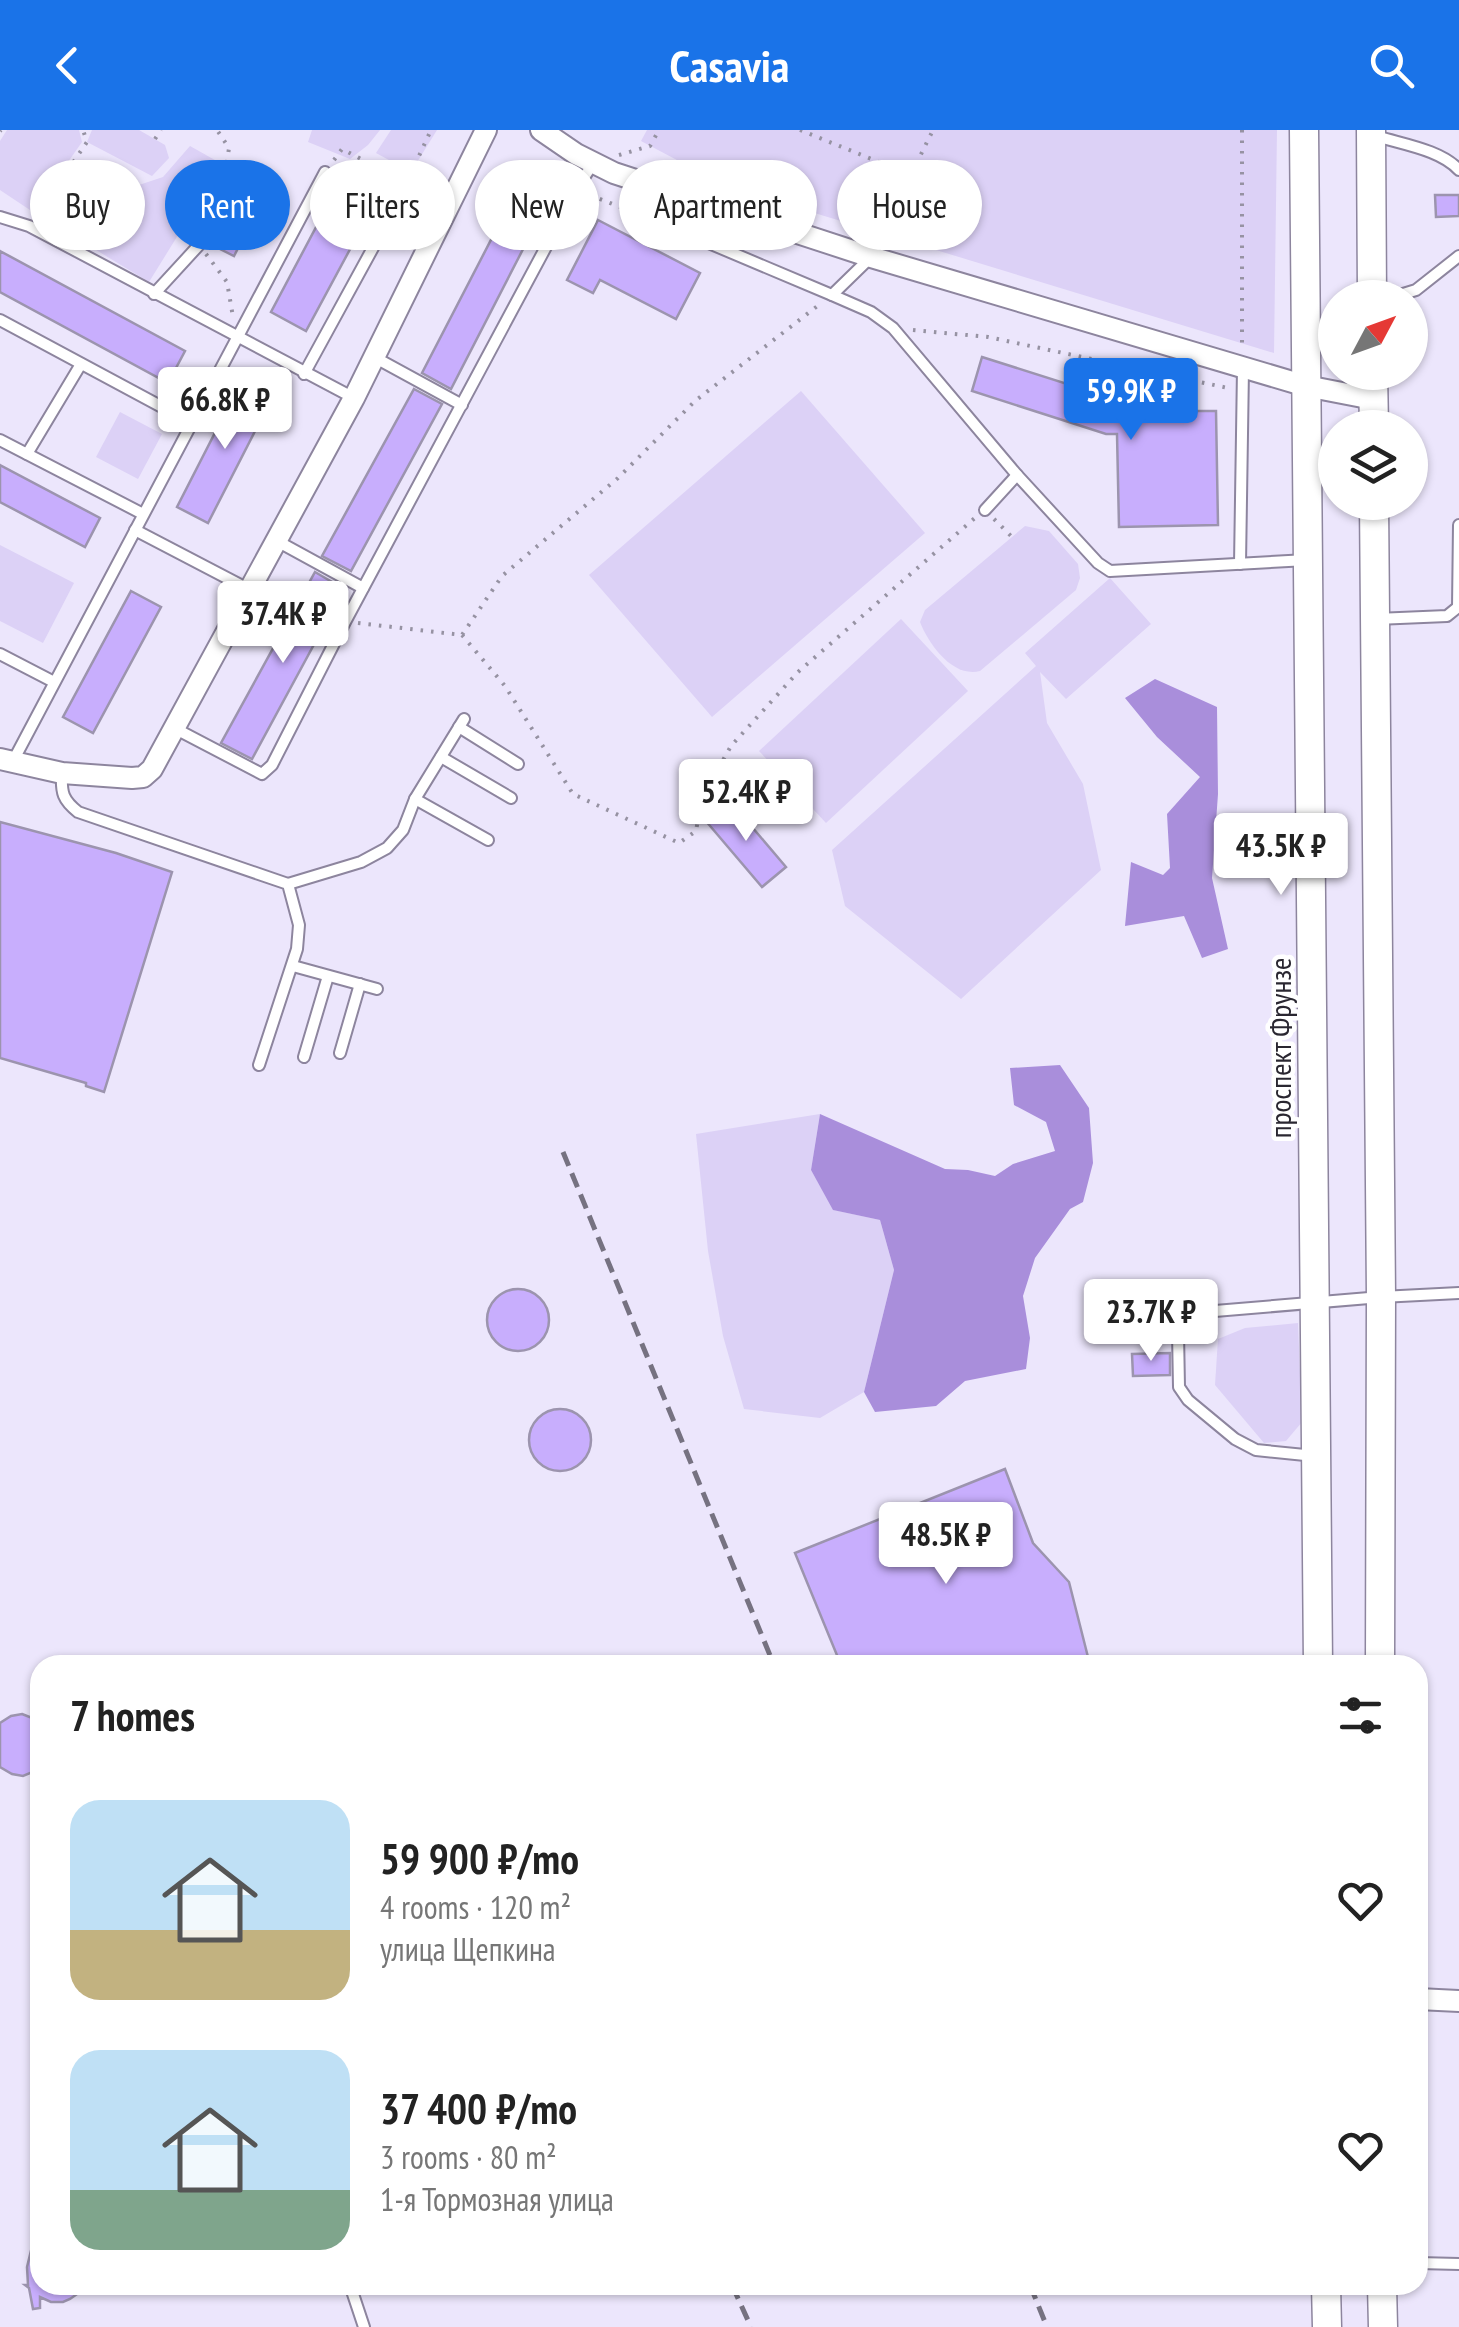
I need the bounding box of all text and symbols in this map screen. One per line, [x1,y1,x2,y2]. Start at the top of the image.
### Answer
text: Casavia [670,36,789,94]
icon: back [40,38,95,93]
icon: search [1364,38,1419,93]
chip: Buy [30,160,145,250]
chip: Rent [165,160,290,250]
chip: Filters [310,160,455,250]
chip: New [475,160,599,250]
chip: Apartment [619,160,817,250]
chip: House [837,160,982,250]
north arrow [1318,280,1428,390]
map controls [1318,280,1428,520]
pin: 59.9K ₽ [1039,358,1223,443]
pin: 66.8K ₽ [133,367,317,452]
text: 59.9K ₽ [1086,369,1176,411]
text: 66.8K ₽ [180,378,270,420]
button: layers [1318,410,1428,520]
pin: 37.4K ₽ [191,581,375,666]
text: 37.4K ₽ [239,592,327,634]
pin: 52.4K ₽ [654,759,838,844]
text: 52.4K ₽ [701,770,791,812]
pin: 43.5K ₽ [1189,813,1373,898]
text: 43.5K ₽ [1236,824,1326,866]
street label: проспект Фрунзе [1260,958,1299,1138]
pin: 23.7K ₽ [1059,1279,1243,1364]
text: 23.7K ₽ [1106,1290,1196,1332]
pin: 48.5K ₽ [854,1502,1038,1587]
text: 48.5K ₽ [901,1513,991,1555]
text: 7 homes [70,1688,195,1743]
icon: filters [1333,1688,1388,1743]
text: 59 900 ₽/mo [380,1831,579,1886]
icon: home [150,1840,270,1960]
icon: heart [1333,1873,1388,1928]
text: 4 rooms · 120 m² [380,1886,571,1928]
text: улица Щепкина [380,1928,556,1970]
text: 37 400 ₽/mo [380,2081,577,2136]
icon: home [150,2090,270,2210]
icon: heart [1333,2123,1388,2178]
text: 3 rooms · 80 m² [380,2136,557,2178]
text: 1-я Тормозная улица [380,2178,614,2220]

